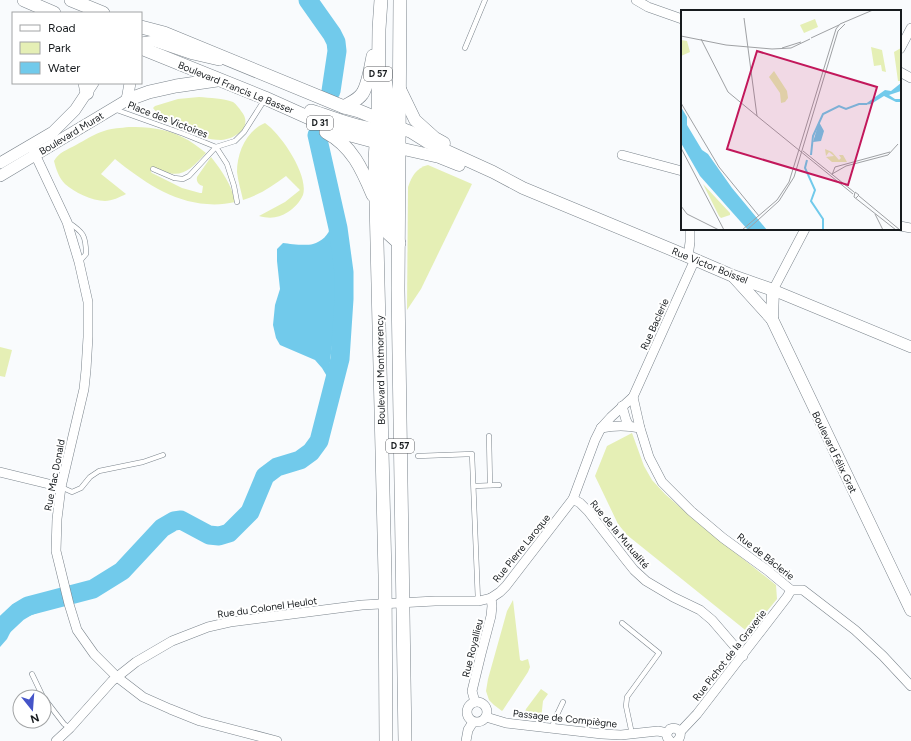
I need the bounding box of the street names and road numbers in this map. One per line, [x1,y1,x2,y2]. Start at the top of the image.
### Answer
street label: Boulevard Francis Le Basser [176,58,296,117]
road number: D 57 [364,67,392,81]
street label: Place des Victoires [126,98,210,141]
street label: Boulevard Murat [37,109,106,158]
road number: D 31 [307,116,333,130]
street label: Rue Victor Boissel [670,244,750,287]
street label: Rue Baclerie [637,296,672,352]
street label: Boulevard Montmorency [373,314,388,425]
street label: Boulevard Félix Grat [809,409,860,495]
street label: Rue Mac Donald [41,438,68,512]
road number: D 57 [386,439,414,453]
street label: Rue de la Mutualité [587,497,652,572]
street label: Rue Pierre Laroque [490,511,553,585]
street label: Rue de Bâclerie [735,530,797,583]
street label: Rue du Colonel Heulot [216,594,318,621]
street label: Rue Pichot de la Graverie [690,607,769,704]
street label: Rue Royallieu [459,618,486,679]
street label: Passage de Compiègne [512,707,618,731]

